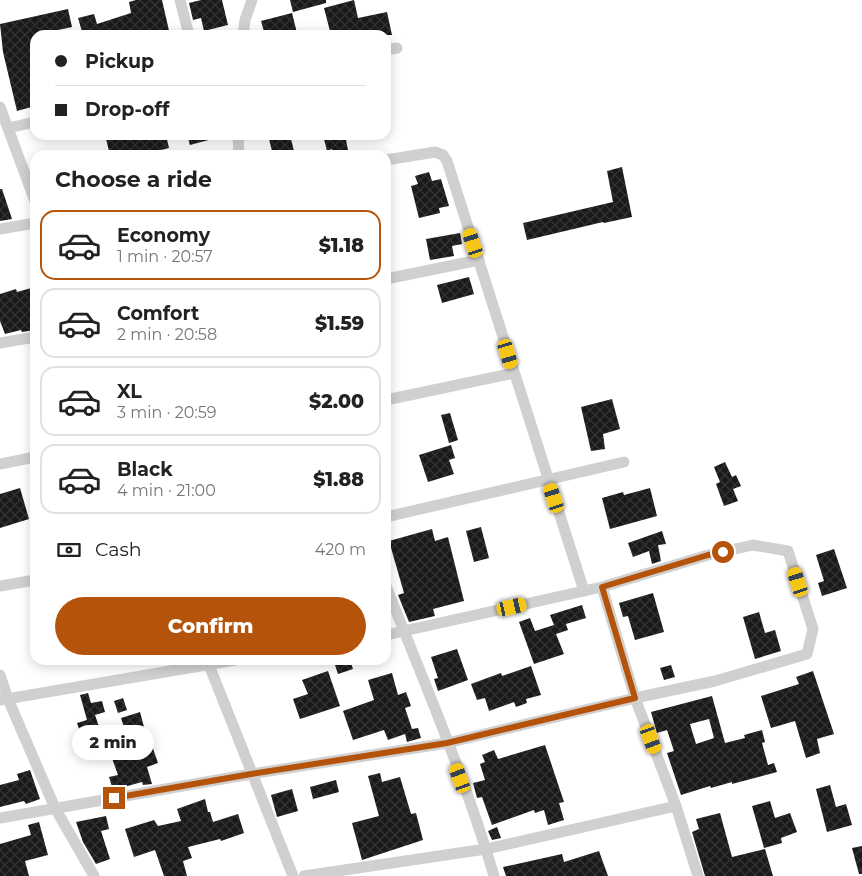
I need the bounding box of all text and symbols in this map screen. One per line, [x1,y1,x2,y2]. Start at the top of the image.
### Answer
text: Pickup [85,50,154,73]
text: Drop-off [85,98,169,121]
text: Choose a ride [55,166,212,193]
icon: car [57,223,102,268]
text: Economy [117,224,210,247]
car [461,226,484,260]
text: $1.18 [319,234,364,257]
text: 1 min · 20:57 [117,247,213,266]
icon: car [57,301,102,346]
text: Comfort [117,302,199,325]
text: $1.59 [315,312,364,335]
text: 2 min · 20:58 [117,325,217,344]
car [496,337,519,371]
icon: car [57,379,102,424]
text: XL [117,380,142,403]
text: $2.00 [309,390,364,413]
text: 3 min · 20:59 [117,403,217,422]
icon: car [57,457,102,502]
text: Black [117,458,173,481]
text: $1.88 [313,468,364,491]
text: 4 min · 21:00 [117,481,216,500]
car [542,481,565,515]
icon: cash [55,536,83,564]
text: Cash [95,538,142,561]
text: 420 m [315,540,366,559]
route start [712,541,734,563]
car [786,565,809,599]
car [495,596,528,618]
button: Confirm [55,597,366,655]
car [638,722,663,756]
callout: 2 min [73,726,155,760]
text: 2 min [89,733,137,752]
car [447,761,472,795]
route end [103,787,125,809]

